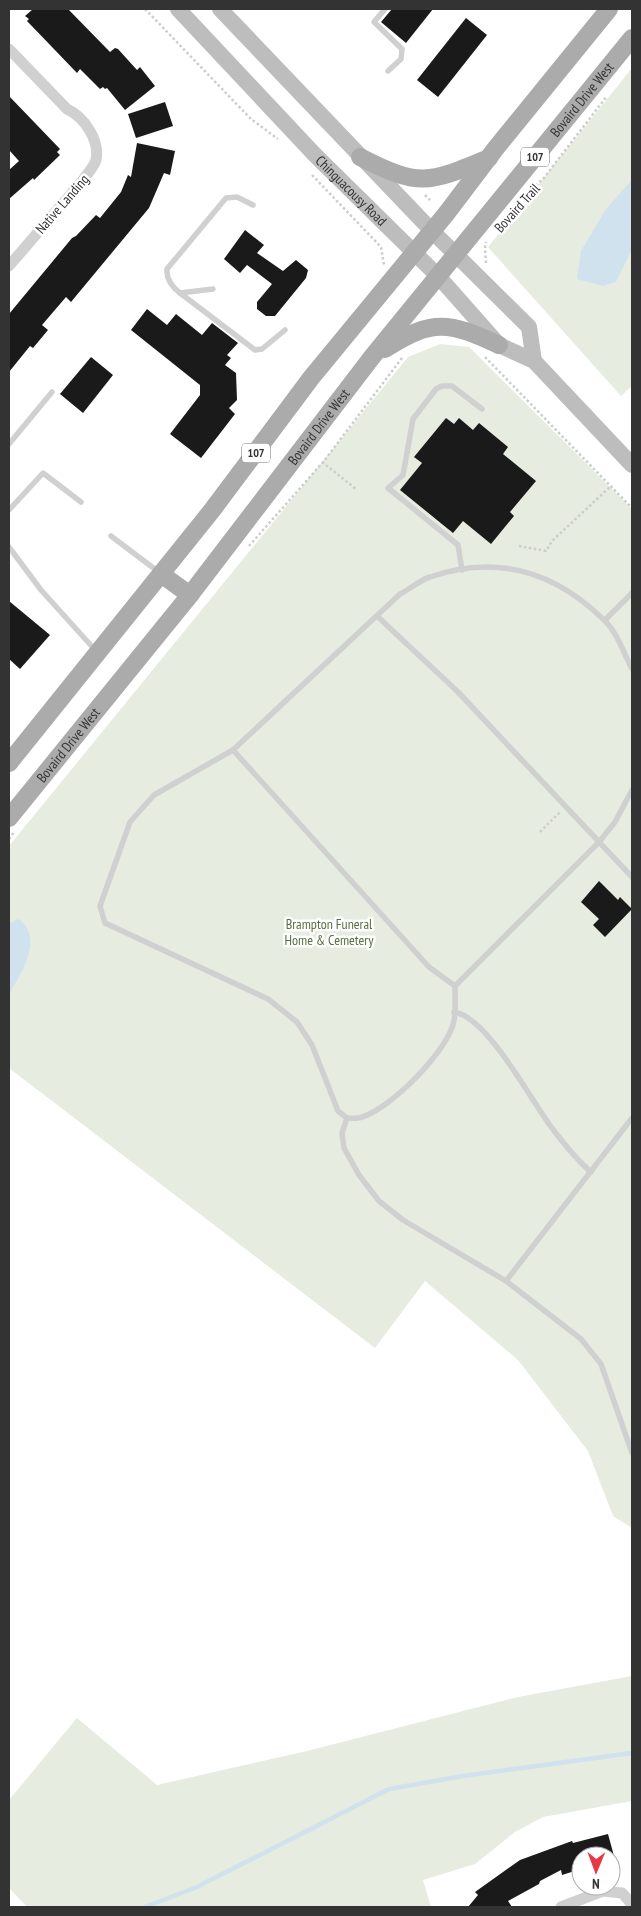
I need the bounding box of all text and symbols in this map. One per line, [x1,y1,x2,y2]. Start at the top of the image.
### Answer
street label: Bovaird Drive West [546,58,618,140]
road number: 107 [521,148,549,166]
street label: Chinguacousy Road [312,152,391,230]
street label: Native Landing [31,171,93,237]
street label: Bovaird Trail [490,179,544,236]
street label: Bovaird Drive West [284,385,354,468]
road number: 107 [242,443,270,462]
street label: Bovaird Drive West [33,704,104,786]
park label: Brampton Funeral Home & Cemetery [285,915,374,949]
north arrow [571,1846,621,1896]
text: N [592,1875,600,1893]

